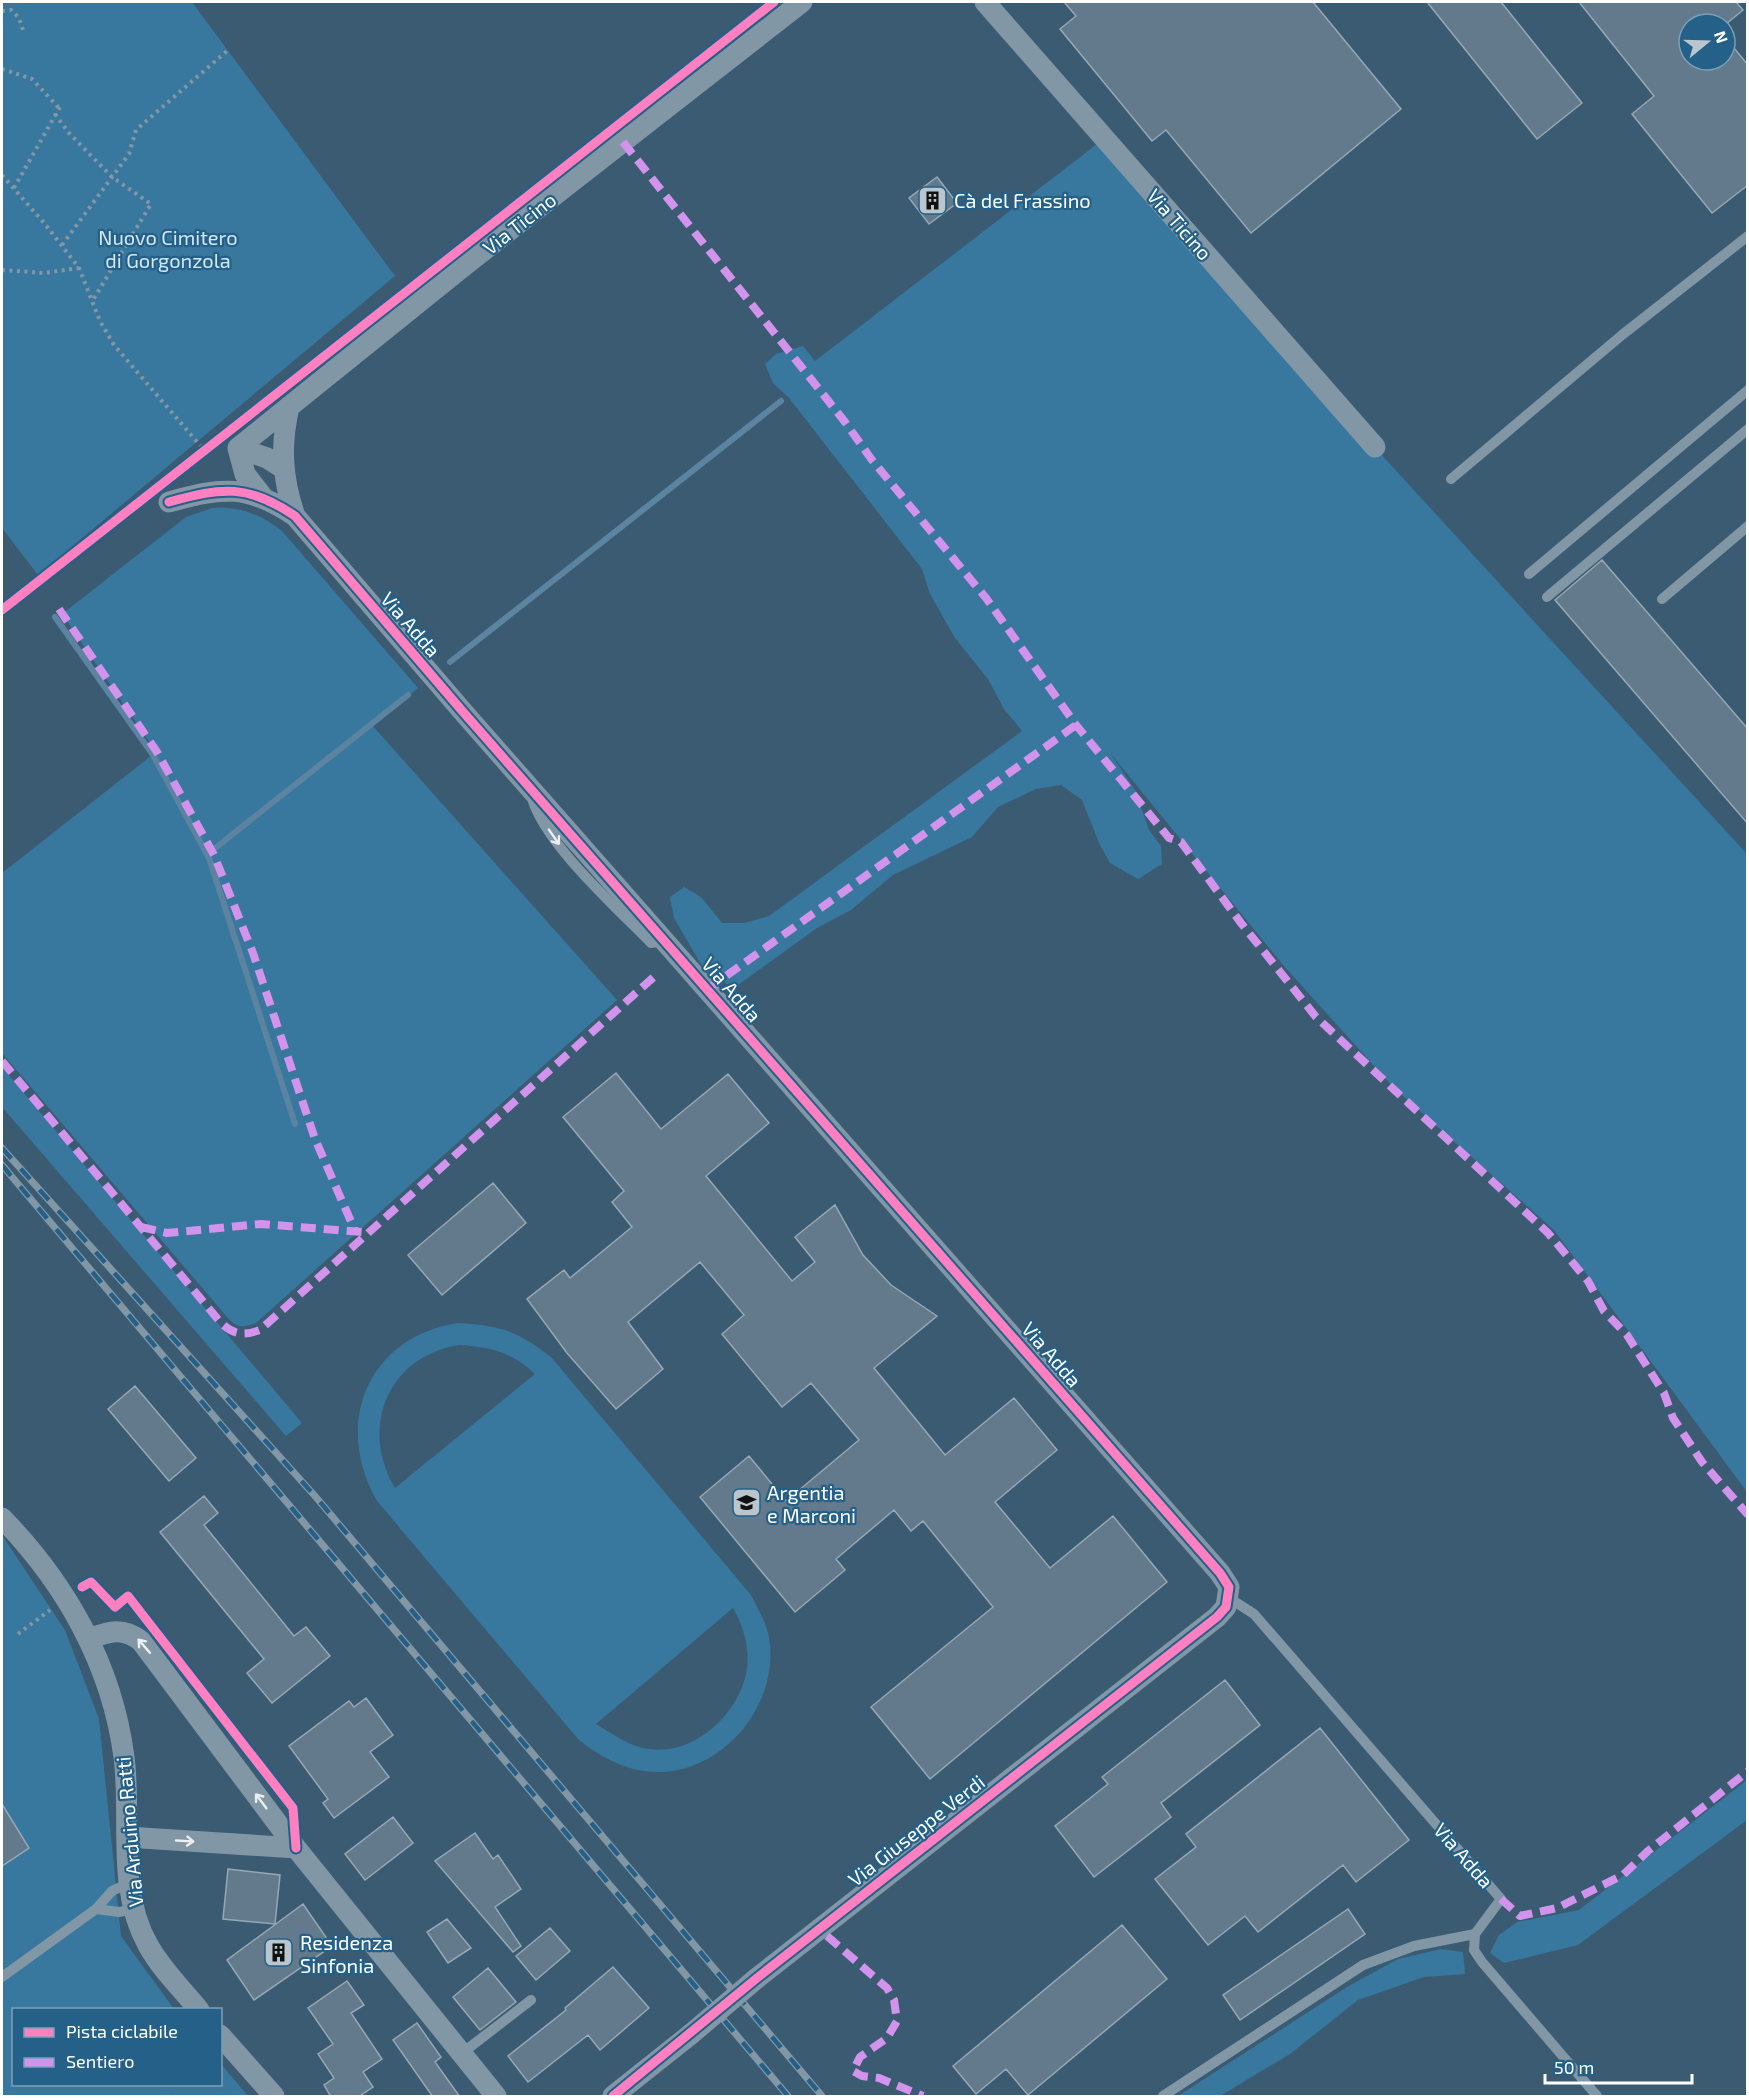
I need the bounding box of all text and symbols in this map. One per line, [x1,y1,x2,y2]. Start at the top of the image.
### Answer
north arrow [1677,12,1737,72]
text: N [1711,28,1733,46]
building icon: Cà del Frassino [917,184,949,216]
street label: Via Ticino [1143,184,1217,264]
street label: Via Ticino [478,187,560,259]
place label: Cà del Frassino [954,188,1091,212]
park label: Nuovo Cimitero di Gorgonzola [98,225,238,272]
street label: Via Adda [376,587,446,661]
one-way arrow [548,829,560,845]
street label: Via Adda [697,952,767,1026]
street label: Via Adda [1017,1317,1087,1391]
place label: Argentia e Marconi [767,1480,856,1527]
school or university icon: Argentia e Marconi [730,1487,762,1519]
one-way arrow [137,1638,151,1654]
street label: Via Arduino Ratti [110,1756,148,1908]
street label: Via Giuseppe Verdi [843,1769,989,1891]
one-way arrow [255,1793,268,1809]
street label: Via Adda [1429,1818,1499,1892]
one-way arrow [175,1836,195,1847]
place label: Residenza Sinfonia [300,1930,393,1977]
building icon: Residenza Sinfonia [263,1937,295,1969]
legend [12,2008,222,2086]
text: Pista ciclabile [66,2020,178,2042]
scale bar [1545,2047,1692,2085]
text: Sentiero [66,2050,134,2072]
text: 50 m [1554,2056,1594,2078]

